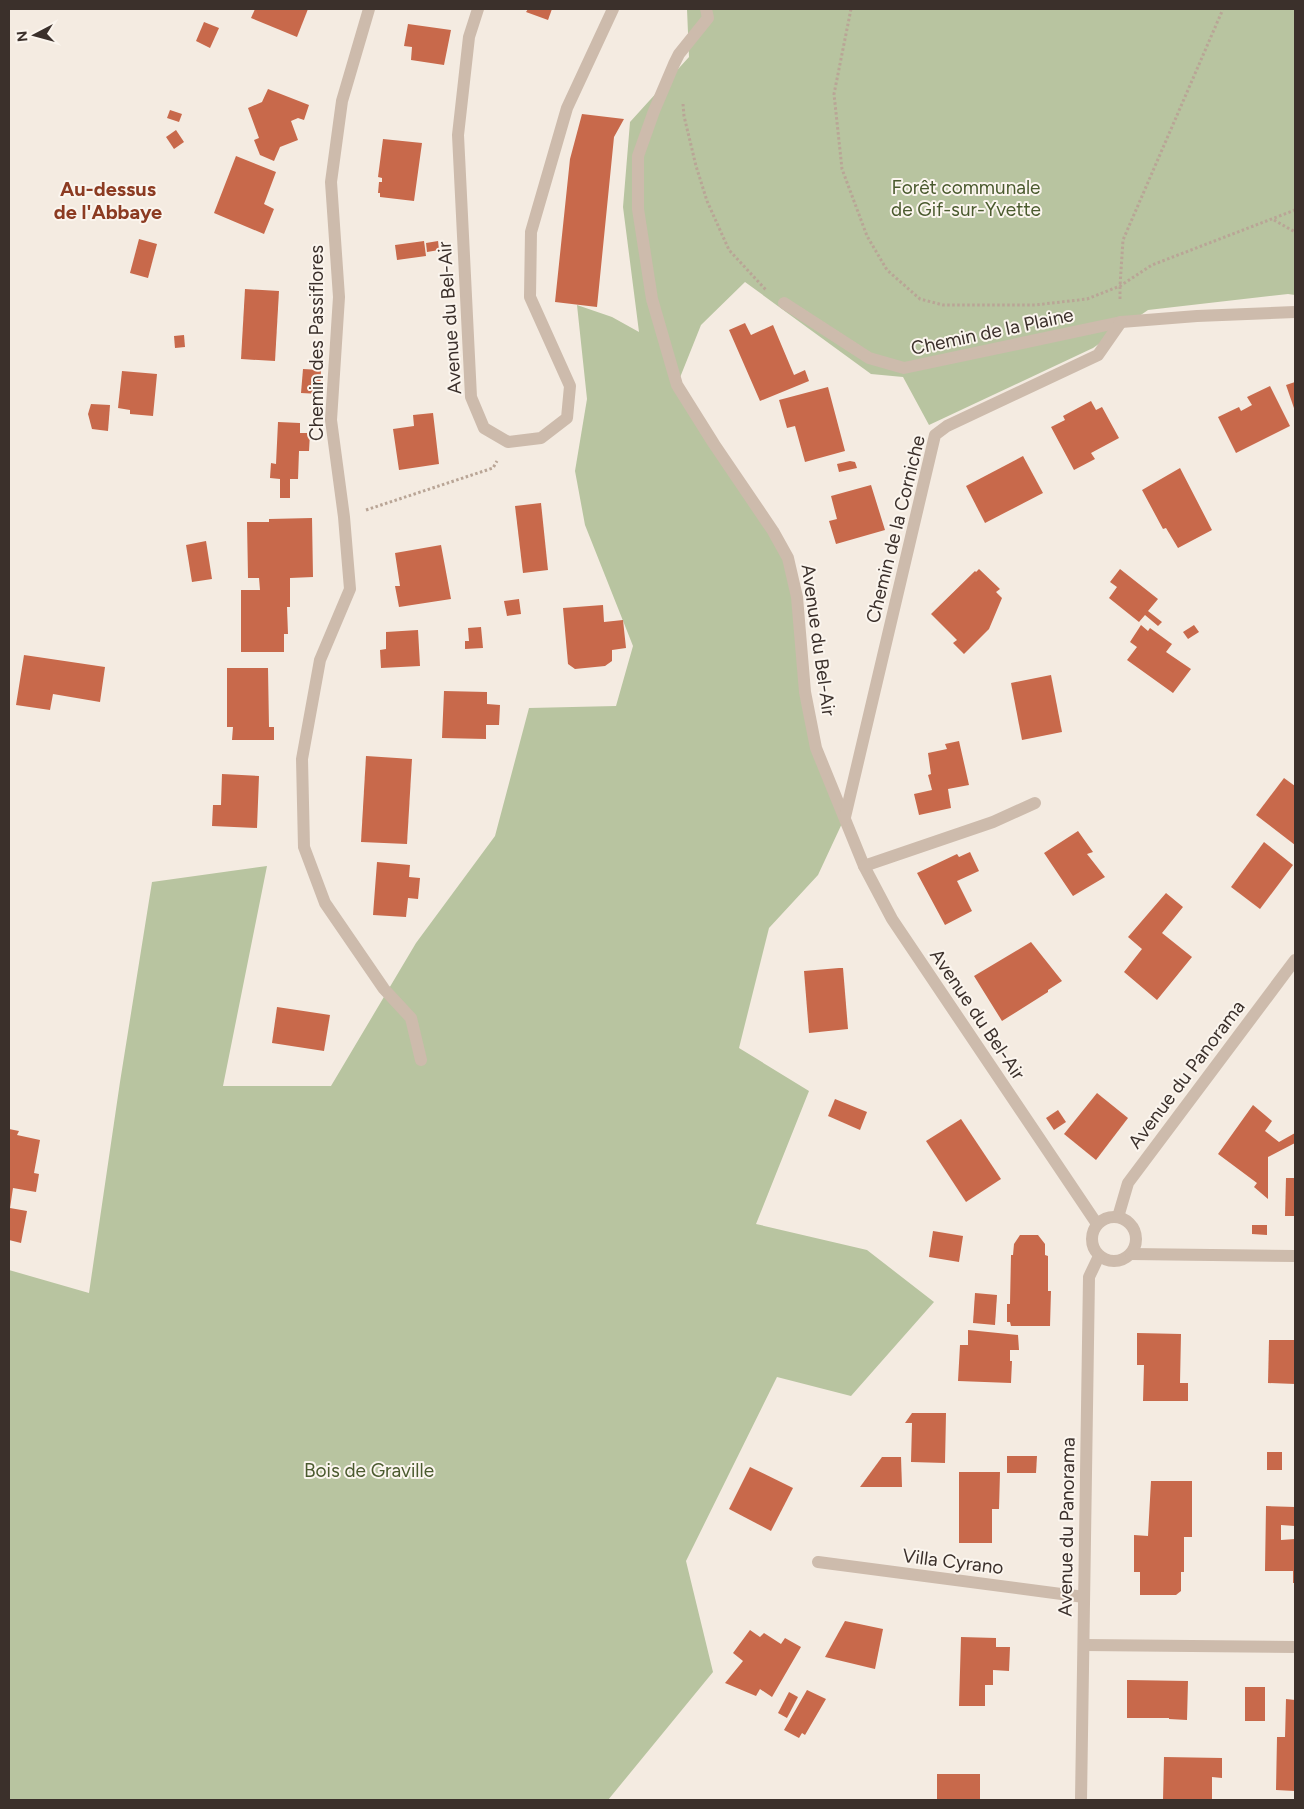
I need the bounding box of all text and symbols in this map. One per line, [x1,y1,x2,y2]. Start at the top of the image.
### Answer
north arrow [10,10,60,60]
text: N [14,30,32,43]
park label: Forêt communale de Gif-sur-Yvette [891,176,1041,221]
district label: Au-dessus de l'Abbaye [54,177,162,224]
street label: Avenue du Bel-Air [433,240,466,395]
street label: Chemin des Passiflores [305,245,328,441]
street label: Chemin de la Plaine [909,303,1075,360]
street label: Chemin de la Corniche [861,433,930,625]
street label: Avenue du Bel-Air [796,563,841,718]
street label: Avenue du Bel-Air [925,944,1030,1085]
street label: Avenue du Panorama [1123,996,1250,1153]
street label: Avenue du Panorama [1053,1437,1080,1617]
park label: Bois de Graville [304,1459,434,1482]
street label: Villa Cyrano [901,1544,1005,1579]

